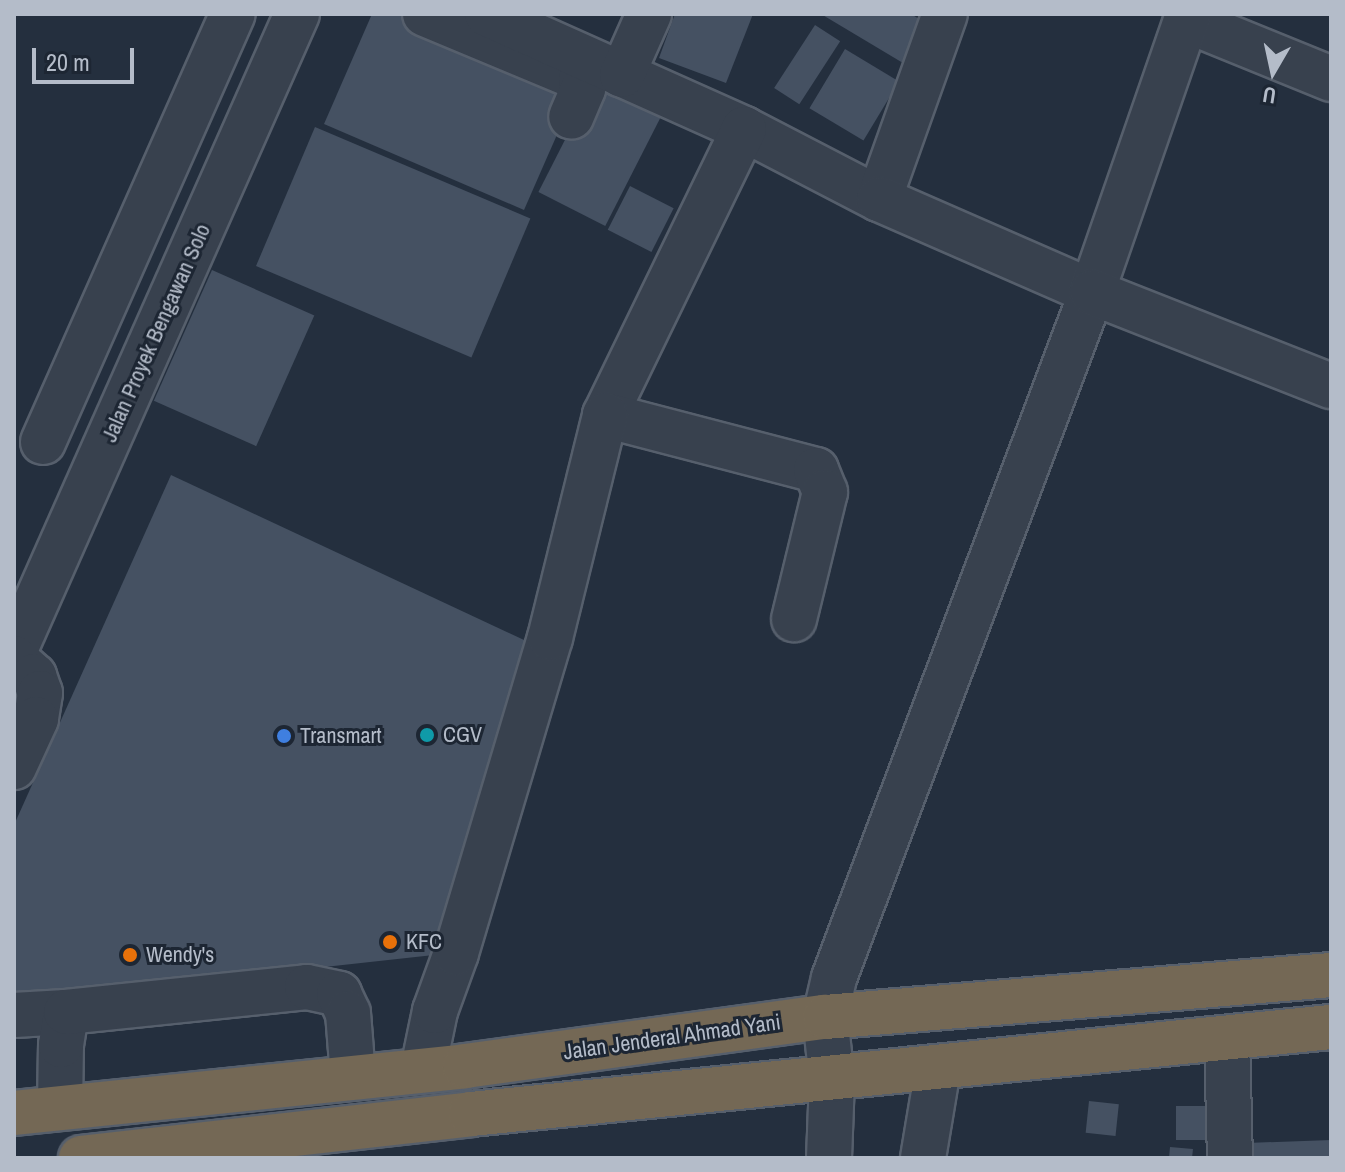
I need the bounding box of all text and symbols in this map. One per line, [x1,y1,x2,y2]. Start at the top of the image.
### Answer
scale bar [36,32,138,82]
north arrow [1233,32,1313,112]
text: 20 m [46,46,90,78]
text: U [1260,80,1278,112]
street label: Jalan Proyek Bengawan Solo [96,220,216,446]
place label: CGV [443,722,482,748]
place label: Transmart [300,723,382,749]
marker: CGV [418,726,436,744]
marker: Transmart [275,727,293,745]
place label: KFC [406,929,442,955]
marker: KFC [381,933,399,951]
place label: Wendy's [146,942,214,968]
marker: Wendy's [121,946,139,964]
street label: Jalan Jenderal Ahmad Yani [561,1009,783,1065]

